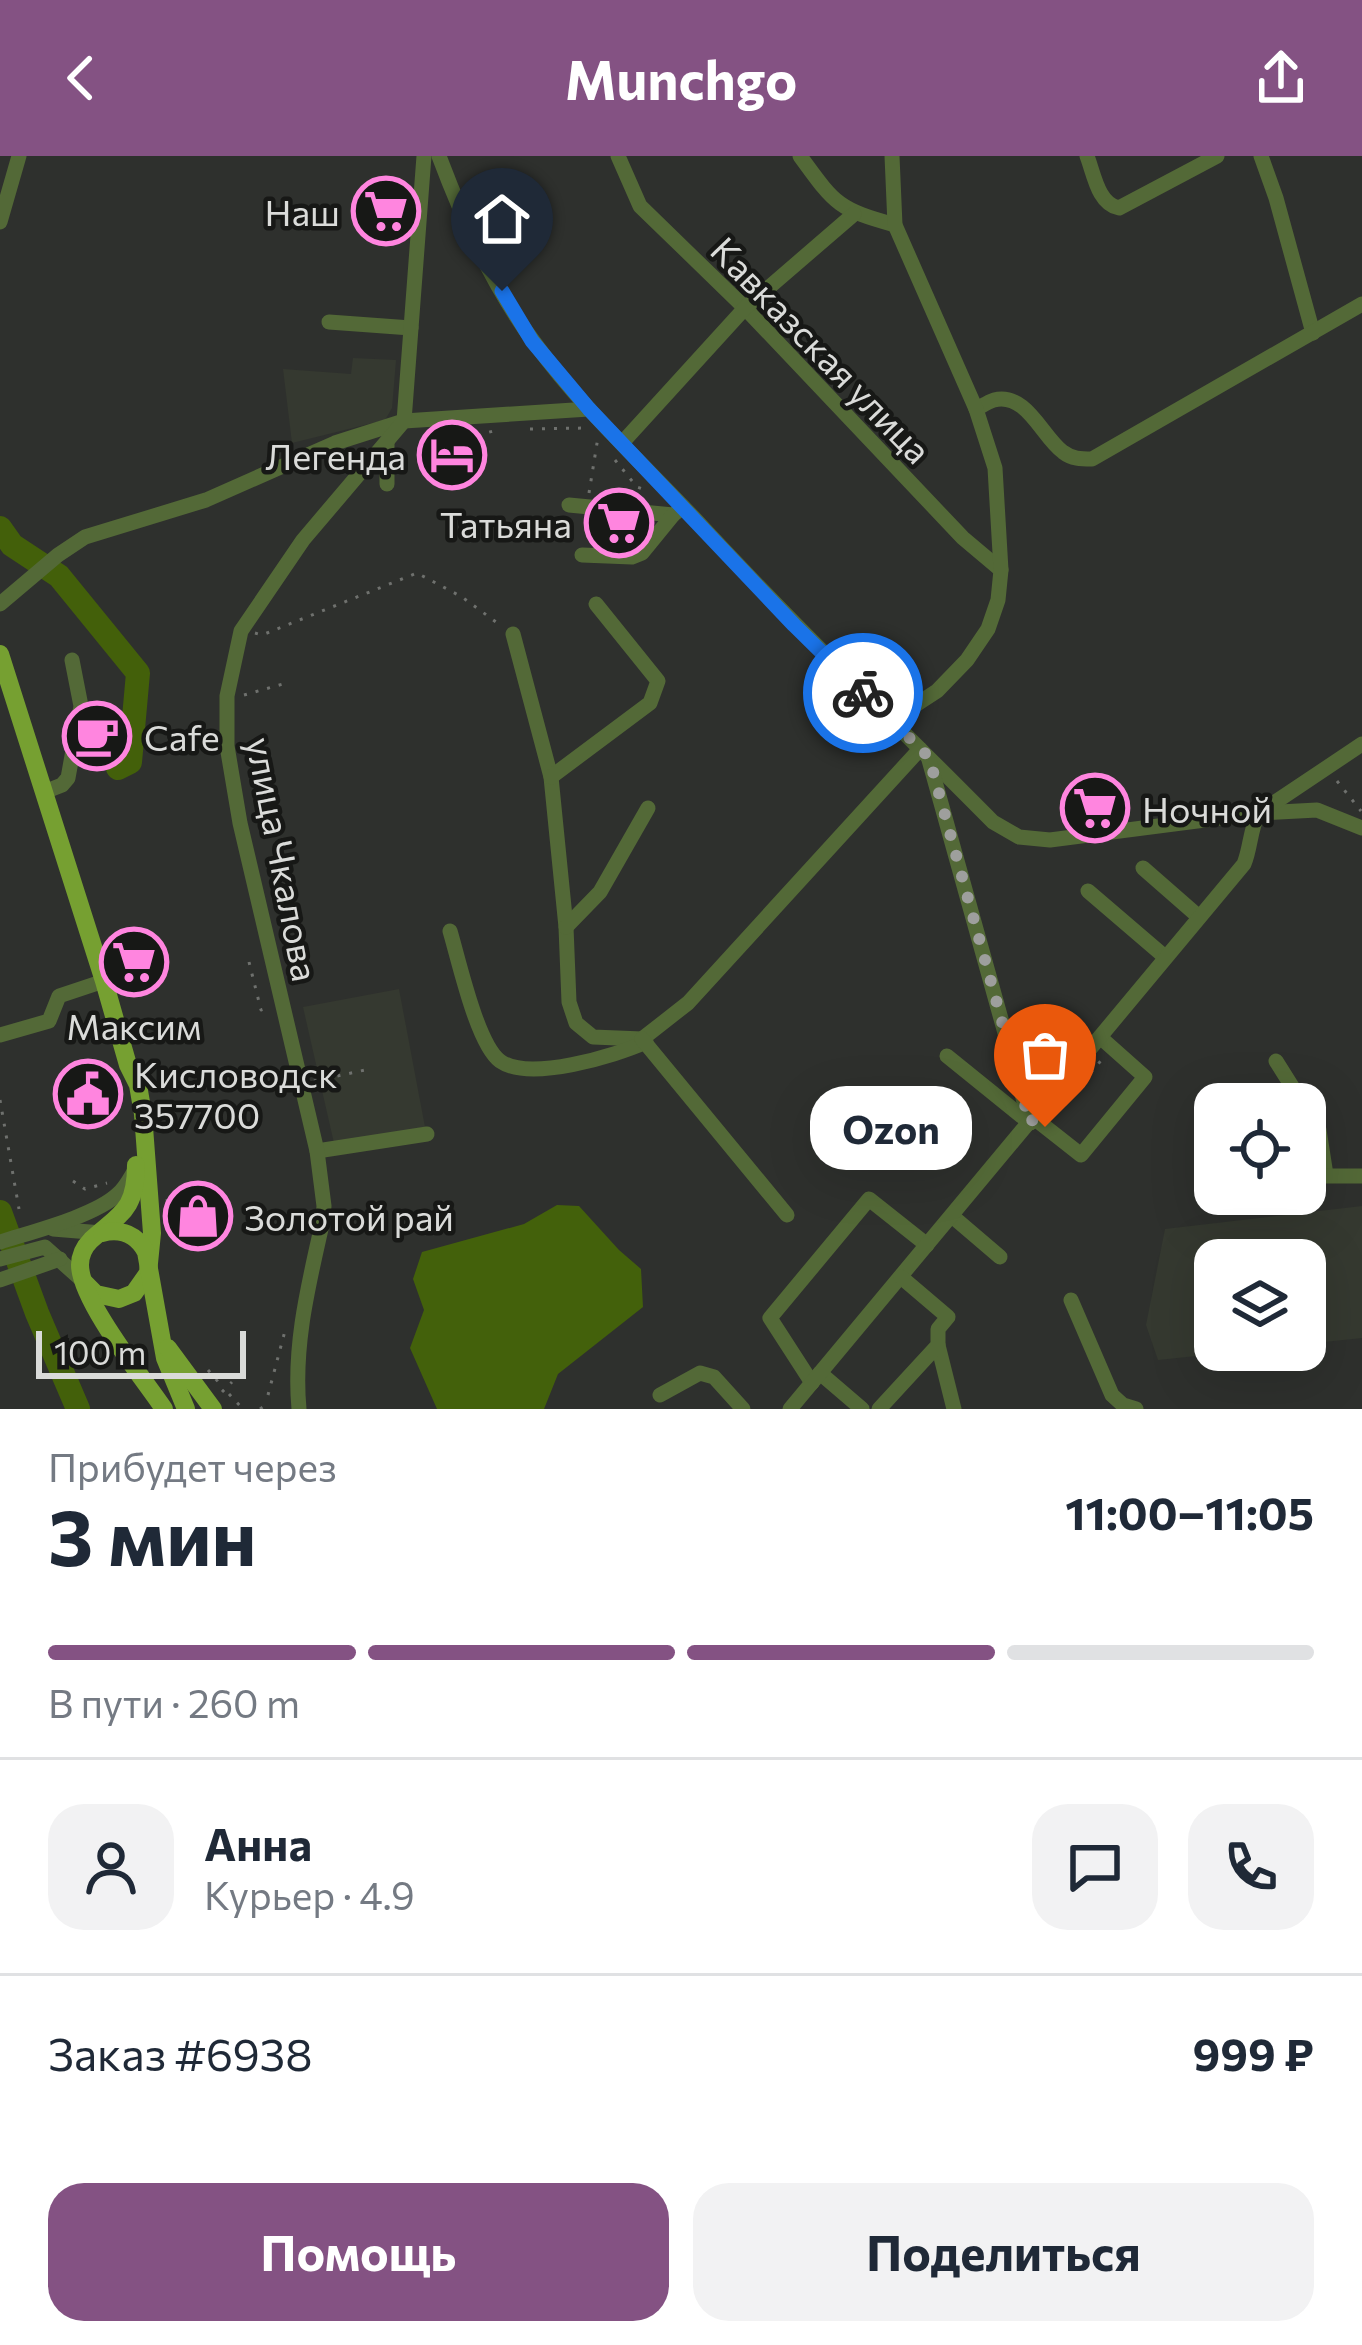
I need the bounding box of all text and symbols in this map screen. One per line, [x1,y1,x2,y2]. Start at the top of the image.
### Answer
icon: back [48,45,114,111]
text: Munchgo [565,45,797,111]
icon: share [1248,45,1314,111]
pin [451,168,553,291]
supermarket icon: Наш [351,176,421,246]
icon: home [469,186,535,252]
place label: Наш [264,189,340,233]
street label: Кавказская улица [703,227,941,471]
hotel icon: Легенда [417,420,487,490]
place label: Легенда [265,433,406,477]
supermarket icon: Татьяна [584,488,654,558]
place label: Татьяна [440,501,572,545]
courier [803,633,923,753]
icon: bike [830,660,896,726]
cafe icon: Cafe [62,701,132,771]
place label: Cafe [144,714,220,758]
street label: улица Чкалова [239,733,329,985]
supermarket icon: Ночной [1060,773,1130,843]
place label: Ночной [1142,786,1272,830]
supermarket icon: Максим [99,927,169,997]
place label: Максим [66,1003,202,1047]
pin [994,1004,1096,1127]
icon: bag [1012,1022,1078,1088]
place label: Кисловодск 357700 [134,1051,337,1136]
public building icon: Кисловодск 357700 [53,1059,123,1129]
map controls [1194,1083,1326,1371]
button: locate [1194,1083,1326,1215]
callout: Ozon [811,1085,973,1169]
text: Ozon [842,1104,940,1152]
shop icon: Золотой рай [163,1181,233,1251]
place label: Золотой рай [244,1194,454,1238]
button: layers [1194,1239,1326,1371]
scale bar [36,1325,246,1378]
text: 100 m [54,1331,146,1372]
text: Прибудет через [48,1442,337,1490]
text: 11:00–11:05 [1065,1484,1314,1539]
text: 3 мин [48,1487,257,1582]
text: В пути · 260 m [48,1678,300,1726]
button: person [48,1804,174,1930]
button: chat [1032,1804,1158,1930]
button: phone [1188,1804,1314,1930]
text: Анна [204,1815,312,1870]
text: Курьер · 4.9 [204,1870,415,1918]
text: Заказ #6938 [48,2025,313,2080]
text: 999 ₽ [1192,2025,1314,2080]
button: Помощь [48,2183,669,2321]
button: Поделиться [693,2183,1314,2321]

